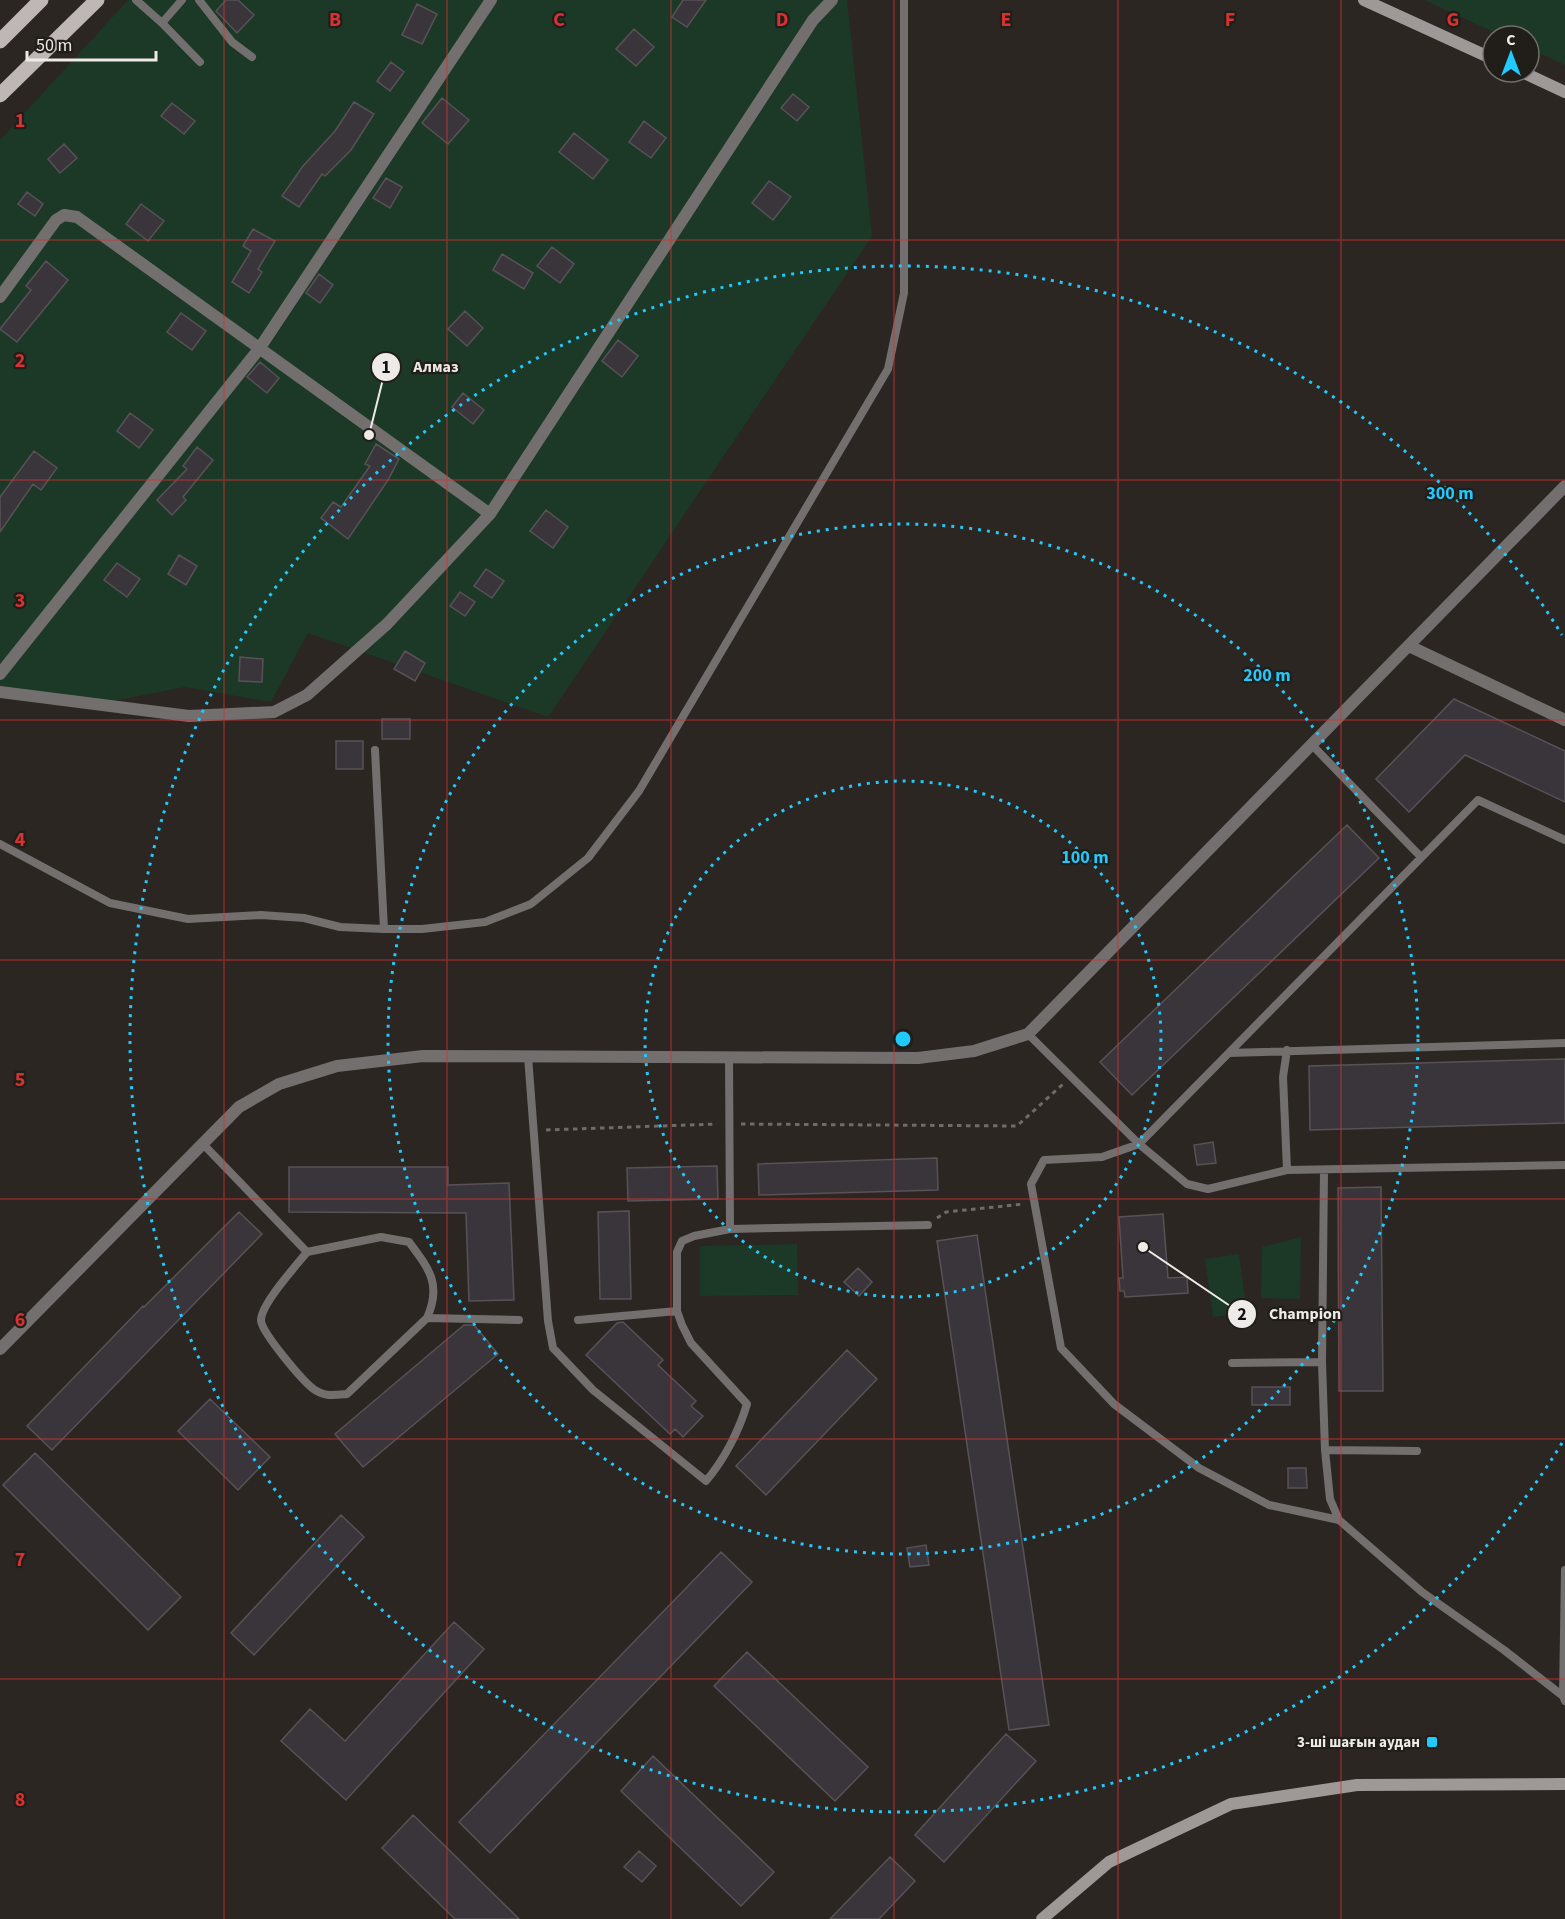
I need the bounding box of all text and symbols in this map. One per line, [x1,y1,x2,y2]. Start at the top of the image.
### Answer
text: B [329,6,341,34]
text: C [553,6,565,34]
text: D [776,6,788,34]
text: E [1001,6,1011,34]
text: F [1225,6,1235,34]
text: G [1447,6,1459,34]
scale bar [27,24,156,62]
north arrow [1481,24,1541,84]
text: С [1506,29,1516,51]
text: 50 m [36,33,72,58]
text: 1 [15,107,25,135]
text: 2 [15,347,25,375]
callout: Алмаз [371,350,471,384]
text: 1 [381,355,391,380]
text: Алмаз [412,356,459,378]
text: 300 m [1426,481,1474,506]
text: 3 [15,587,25,615]
text: 200 m [1243,663,1291,688]
text: 4 [15,826,26,854]
text: 100 m [1061,845,1109,870]
centre of rings [893,1029,913,1049]
text: 5 [15,1066,25,1094]
callout: Champion [1227,1297,1353,1331]
text: 2 [1237,1302,1247,1327]
text: Champion [1269,1303,1341,1325]
text: 6 [15,1306,25,1334]
text: 7 [15,1546,25,1574]
place label: 3-ші шағын аудан [1297,1732,1420,1753]
marker: 3-ші шағын аудан [1425,1735,1439,1749]
text: 8 [15,1786,25,1814]

